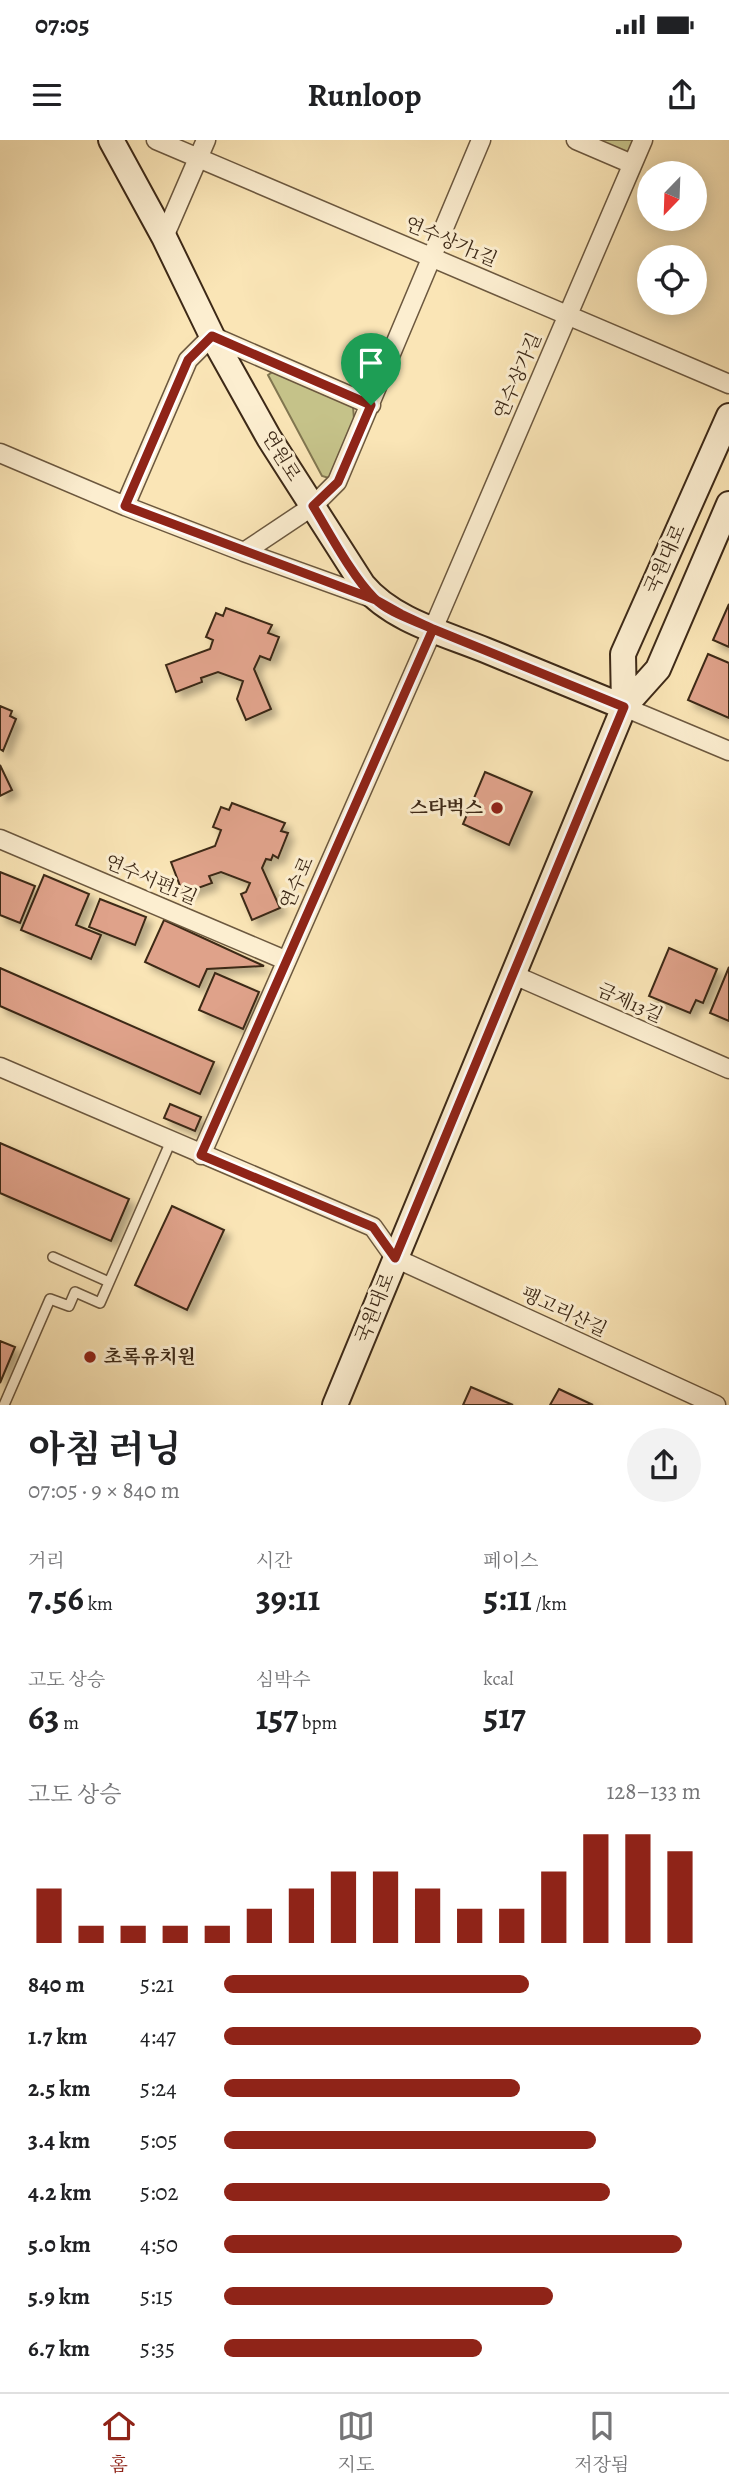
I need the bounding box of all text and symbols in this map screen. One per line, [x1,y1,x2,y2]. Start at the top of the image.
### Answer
text: 07:05 [35,7,90,42]
text: Runloop [307,73,422,117]
icon: menu [28,76,66,114]
icon: share [663,76,701,114]
north arrow [637,161,707,231]
map controls [637,161,707,315]
street label: 연수상가1길 [401,211,501,273]
button: locate [637,245,707,315]
street label: 연수상가길 [488,329,548,423]
pin [341,333,401,405]
icon: arrive [352,344,390,382]
street label: 연원로 [255,426,307,486]
street label: 국원대로 [638,520,692,598]
place label: 스타벅스 [410,795,484,821]
marker: 스타벅스 [489,800,505,816]
street label: 연수서편1길 [101,849,201,911]
street label: 연수로 [274,853,320,913]
street label: 금제13길 [593,977,667,1029]
street label: 국원대로 [349,1269,401,1347]
street label: 팽고리산길 [517,1281,611,1343]
place label: 초록유치원 [104,1344,196,1370]
marker: 초록유치원 [82,1349,98,1365]
text: 아침 러닝 [28,1423,181,1475]
button: share [627,1428,701,1502]
text: 07:05 · 9 × 840 m [28,1475,180,1506]
text: 거리 [28,1548,65,1574]
text: 시간 [256,1548,292,1574]
text: 페이스 [483,1548,538,1574]
text: 7.56 [28,1574,84,1622]
text: 39:11 [256,1574,320,1622]
text: 5:11 [483,1574,532,1622]
text: km [84,1591,113,1617]
text: /km [532,1591,567,1617]
text: kcal [483,1666,514,1692]
text: 고도 상승 [28,1667,105,1693]
text: 심박수 [256,1667,311,1693]
text: 517 [483,1692,526,1740]
text: 63 [28,1693,59,1741]
text: 157 [256,1693,298,1741]
text: m [59,1710,79,1736]
text: bpm [298,1710,337,1736]
text: 128–133 m [606,1776,701,1807]
text: 고도 상승 [28,1779,121,1810]
text: 840 m [28,1969,85,2000]
text: 5:21 [140,1969,174,2000]
text: 1.7 km [28,2021,88,2052]
text: 4:47 [140,2021,176,2052]
text: 2.5 km [28,2073,90,2104]
text: 5:24 [140,2073,177,2104]
text: 3.4 km [28,2125,90,2156]
text: 5:05 [140,2125,178,2156]
text: 4.2 km [28,2177,91,2208]
text: 5:02 [140,2177,179,2208]
text: 5.0 km [28,2229,91,2260]
text: 4:50 [140,2229,178,2260]
text: 5.9 km [28,2281,90,2312]
text: 5:15 [140,2281,173,2312]
text: 6.7 km [28,2333,90,2364]
text: 5:35 [140,2333,175,2364]
tab: 홈 [100,2407,138,2478]
tab: 지도 [337,2407,375,2478]
tab: 저장됨 [574,2407,629,2478]

